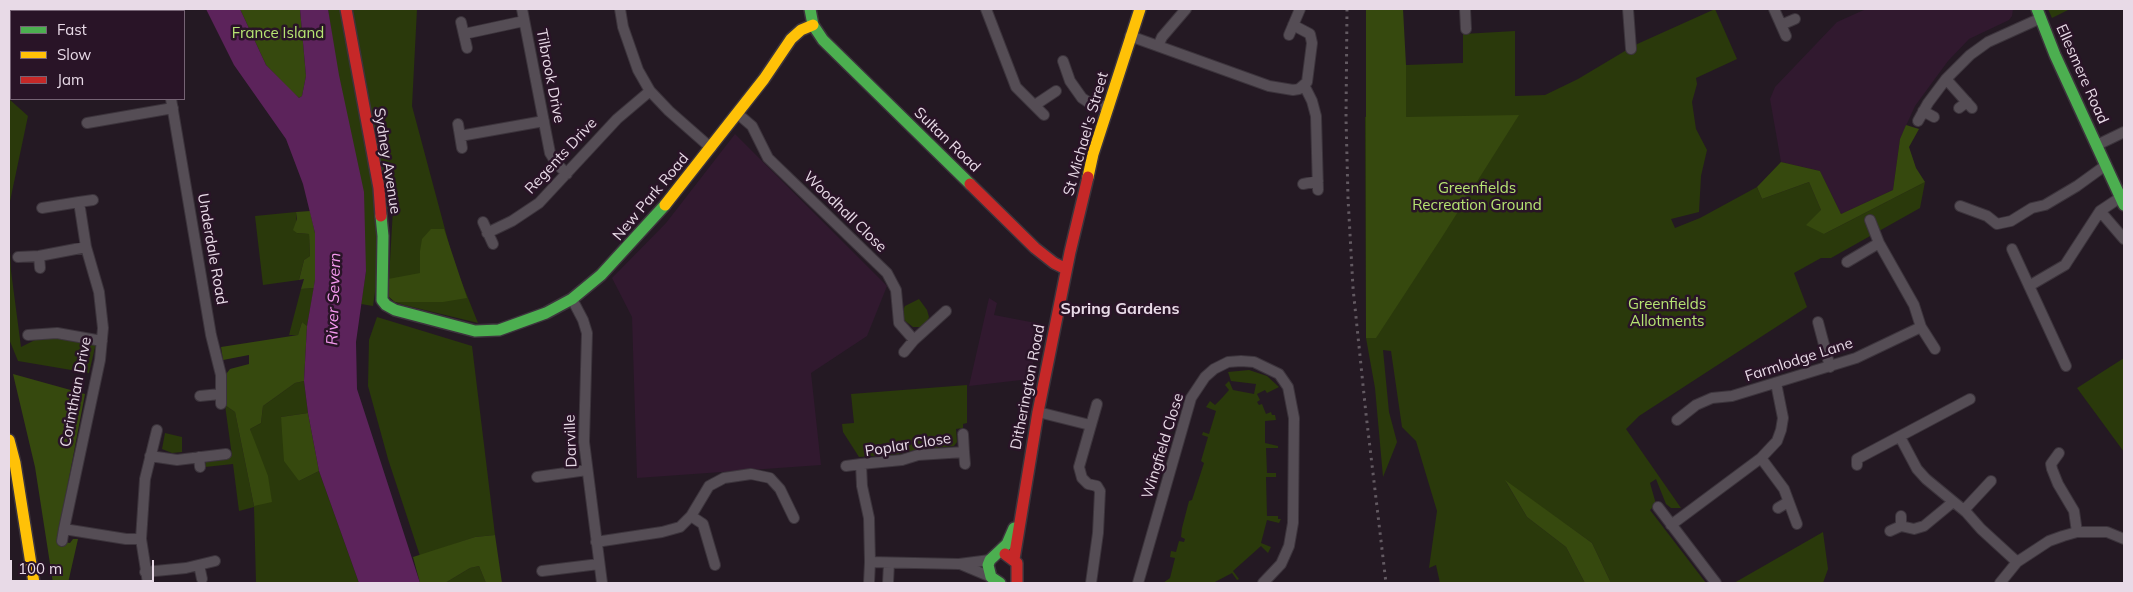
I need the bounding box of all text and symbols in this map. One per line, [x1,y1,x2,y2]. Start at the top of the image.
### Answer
legend [10,10,185,100]
text: Fast [57,20,87,39]
street label: Ellesmere Road [2052,21,2112,127]
park label: France Island [232,24,324,42]
street label: Tilbrook Drive [532,27,568,125]
text: Slow [57,45,91,64]
text: Jam [57,70,84,89]
street label: St Michael's Street [1060,70,1112,198]
street label: Sultan Road [910,104,984,176]
street label: Sydney Avenue [370,107,404,215]
street label: Regents Drive [521,114,601,198]
street label: New Park Road [609,150,693,244]
street label: Woodhall Close [800,168,890,256]
park label: Greenfields Recreation Ground [1412,179,1542,214]
street label: Underdale Road [193,192,231,306]
water label: River Severn [323,252,345,346]
park label: Greenfields Allotments [1628,295,1706,330]
district label: Spring Gardens [1061,299,1179,319]
street label: Ditherington Road [1007,323,1049,451]
street label: Farmlodge Lane [1743,334,1855,386]
street label: Corinthian Drive [57,335,95,449]
street label: Wingfield Close [1138,391,1188,501]
street label: Darville [561,414,581,468]
street label: Poplar Close [864,429,952,461]
scale bar [12,550,156,582]
text: 100 m [18,559,62,578]

